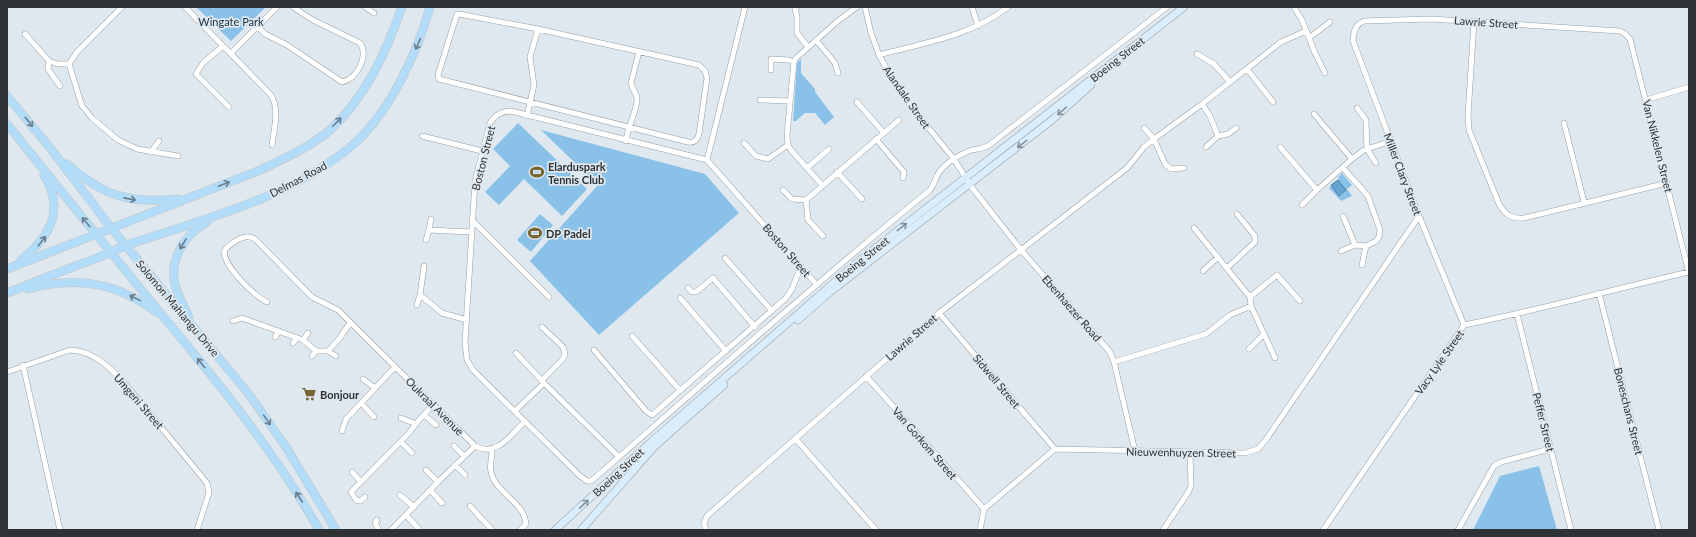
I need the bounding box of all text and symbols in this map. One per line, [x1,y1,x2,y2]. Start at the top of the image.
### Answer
street label: Lawrie Street [1454,13,1518,31]
park label: Wingate Park [198,15,264,28]
street label: Boeing Street [1087,34,1147,84]
one-way arrow [414,38,421,50]
street label: Alandale Street [881,63,933,131]
street label: Van Nikkelen Street [1640,98,1676,194]
one-way arrow [1058,106,1068,115]
one-way arrow [24,117,33,128]
one-way arrow [332,117,342,127]
street label: Boston Street [469,124,497,192]
street label: Miller Clary Street [1381,131,1425,217]
one-way arrow [1016,140,1027,149]
street label: Delmas Road [267,158,329,200]
place label: Elarduspark Tennis Club [548,160,606,186]
sports icon: Elarduspark Tennis Club [529,164,545,180]
one-way arrow [218,179,230,187]
one-way arrow [123,195,136,203]
one-way arrow [82,216,91,227]
street label: Boston Street [760,221,814,279]
one-way arrow [897,223,908,232]
sports icon: DP Padel [527,225,543,241]
place label: DP Padel [546,227,591,240]
street label: Boeing Street [833,233,892,285]
one-way arrow [37,235,46,246]
one-way arrow [179,238,187,249]
street label: Solomon Mahlangu Drive [134,257,222,359]
street label: Ebenhaezer Road [1040,272,1104,344]
one-way arrow [129,294,141,301]
street label: Lawrie Street [883,311,939,363]
street label: Vacy Lyle Street [1412,327,1466,397]
street label: Sidwell Street [971,352,1023,411]
one-way arrow [197,357,206,368]
street label: Boneschans Street [1612,366,1646,456]
street label: Umgeni Street [111,371,167,431]
street label: Oukraal Avenue [403,374,467,438]
supermarket icon: Bonjour [301,386,317,402]
place label: Bonjour [320,388,360,401]
street label: Peffer Street [1530,391,1558,453]
street label: Van Gorkom Street [890,404,960,482]
one-way arrow [263,415,271,426]
street label: Boeing Street [590,445,646,499]
street label: Nieuwenhuyzen Street [1126,445,1236,459]
one-way arrow [295,491,303,502]
one-way arrow [579,499,589,509]

